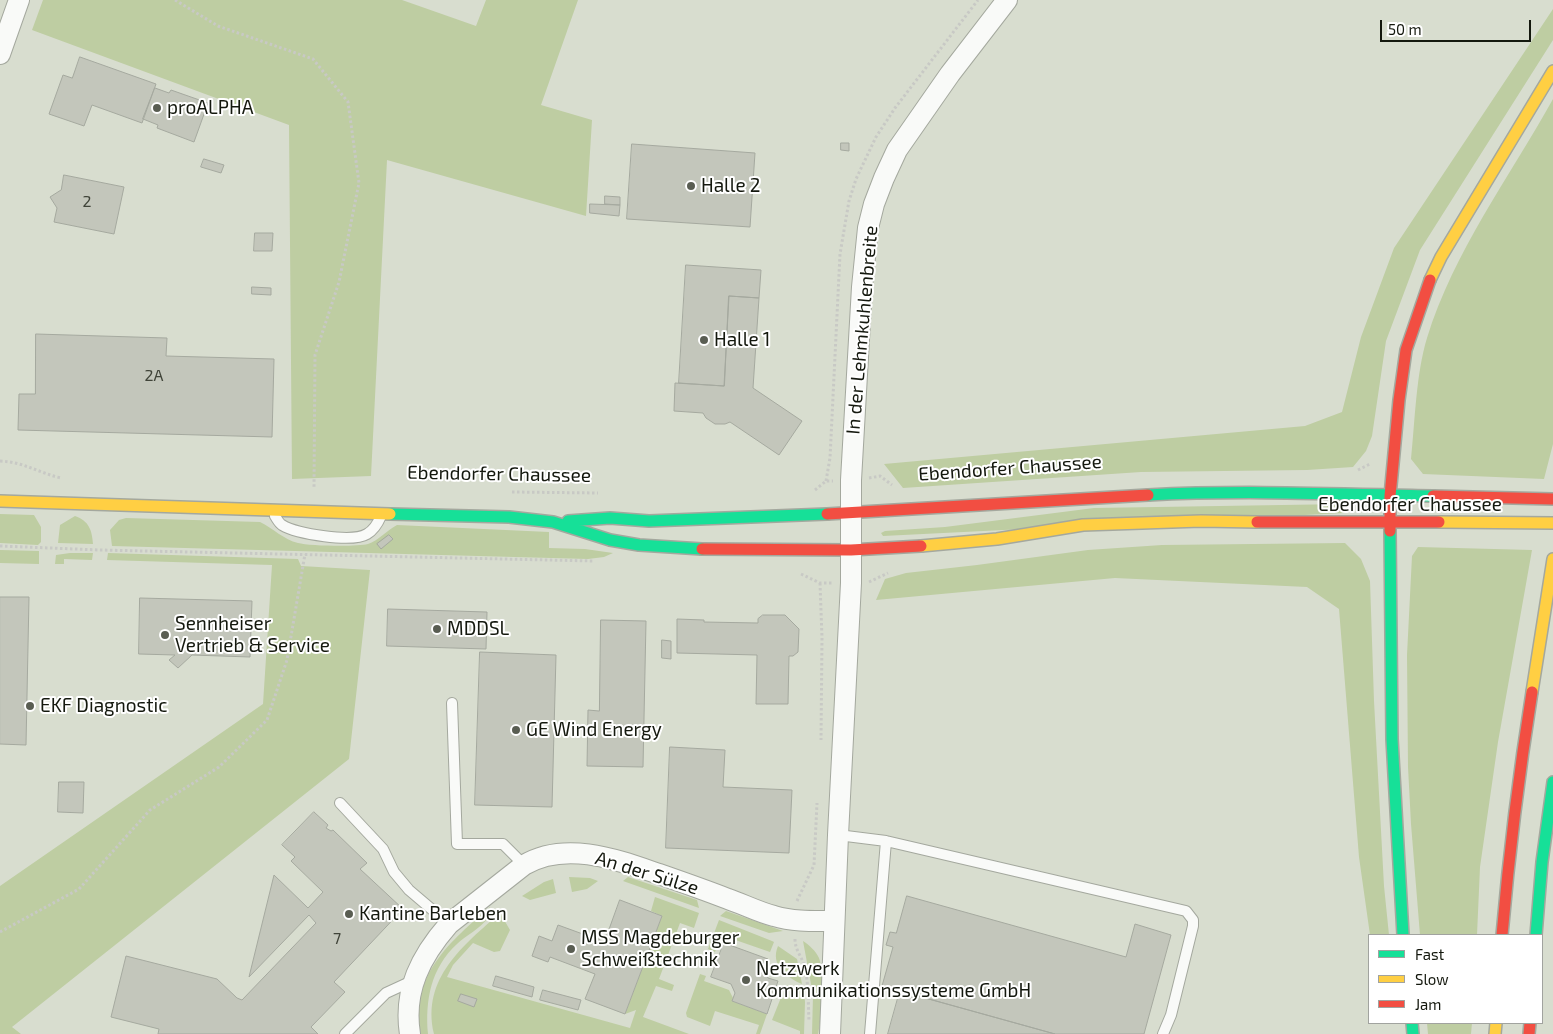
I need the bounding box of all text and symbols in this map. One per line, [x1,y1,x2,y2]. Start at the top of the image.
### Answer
scale bar [1383,10,1534,42]
text: 50 m [1388,20,1422,38]
place label: proALPHA [167,97,253,119]
marker: proALPHA [151,102,163,114]
place label: Halle 2 [701,175,761,197]
marker: Halle 2 [685,180,697,192]
house number: 2 [83,192,91,212]
street label: In der Lehmkuhlenbreite [842,225,882,435]
place label: Halle 1 [714,329,770,351]
marker: Halle 1 [698,334,710,346]
house number: 2A [145,366,163,386]
street label: Ebendorfer Chaussee [917,450,1103,486]
street label: Ebendorfer Chaussee [407,461,591,487]
street label: Ebendorfer Chaussee [1318,494,1502,516]
place label: Sennheiser Vertrieb & Service [175,613,330,657]
place label: MDDSL [447,618,509,640]
marker: MDDSL [431,623,443,635]
marker: Sennheiser Vertrieb & Service [159,629,171,641]
place label: EKF Diagnostic [40,695,167,717]
marker: EKF Diagnostic [24,700,36,712]
place label: GE Wind Energy [526,719,662,741]
marker: GE Wind Energy [510,724,522,736]
street label: An der Sülze [592,846,702,900]
place label: Kantine Barleben [359,903,507,925]
marker: Kantine Barleben [343,908,355,920]
place label: MSS Magdeburger Schweißtechnik [581,927,739,971]
house number: 7 [333,929,341,949]
legend [1368,934,1543,1024]
marker: MSS Magdeburger Schweißtechnik [565,943,577,955]
text: Fast [1415,945,1444,963]
place label: Netzwerk Kommunikationssysteme GmbH [756,958,1031,1002]
text: Slow [1415,970,1449,988]
marker: Netzwerk Kommunikationssysteme GmbH [740,974,752,986]
text: Jam [1415,995,1441,1013]

